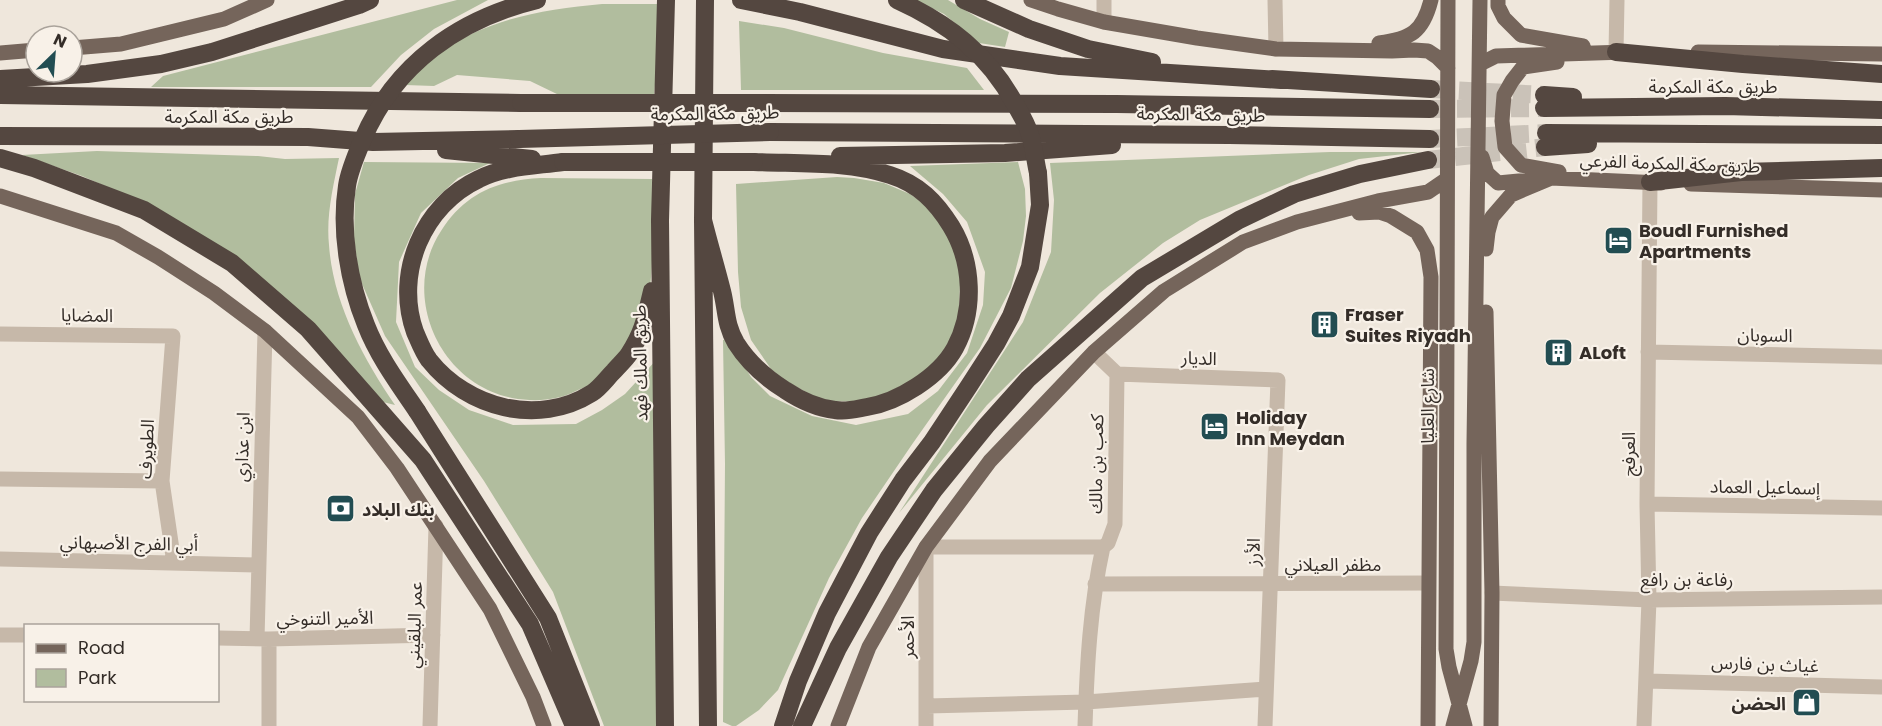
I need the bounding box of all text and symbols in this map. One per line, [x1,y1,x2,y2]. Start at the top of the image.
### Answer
north arrow [24,24,84,84]
text: N [50,28,70,54]
street label: طريق مكة المكرمة [1649,74,1777,99]
street label: طريق مكة المكرمة [650,99,780,127]
street label: طريق مكة المكرمة [1136,100,1266,128]
street label: طريق مكة المكرمة [165,104,293,129]
street label: طريق مكة المكرمة الفرعي [1579,147,1761,180]
place label: Boudl Furnished Apartments [1639,218,1788,264]
hotel icon: Boudl Furnished Apartments [1602,224,1634,256]
street label: المضايا [61,302,113,328]
place label: Fraser Suites Riyadh [1345,302,1471,348]
street label: طريق الملك فهد [626,305,654,421]
building icon: Fraser Suites Riyadh [1308,308,1340,340]
street label: السوبان [1737,322,1793,348]
building icon: ALoft [1542,336,1574,368]
place label: ALoft [1579,340,1626,365]
street label: الديار [1180,345,1217,371]
street label: شارع العليا [1415,368,1442,444]
place label: Holiday Inn Meydan [1236,405,1345,451]
street label: ابن عذاري [228,411,257,483]
hotel icon: Holiday Inn Meydan [1199,411,1231,443]
street label: كعب بن مالك [1083,413,1109,514]
street label: الطويرف [132,418,160,480]
street label: العرفج [1616,432,1642,476]
street label: إسماعيل العماد [1710,474,1821,500]
bank icon: بنك البلاد [325,493,357,525]
place label: بنك البلاد [362,497,435,522]
street label: أبي الفرج الأصبهاني [60,529,198,558]
street label: الأرز [1240,538,1266,567]
street label: مظفر العيلاني [1284,552,1382,578]
street label: رفاعة بن رافع [1641,567,1733,594]
street label: عمر البلقيني [400,581,429,669]
street label: الأمير التنوخي [276,605,374,633]
street label: الأحمر [895,616,920,659]
legend [24,624,219,702]
text: Road [78,635,125,660]
street label: غياث بن فارس [1711,650,1819,678]
text: Park [78,665,117,690]
shop icon: الحضن [1791,687,1823,719]
place label: الحضن [1731,691,1786,716]

